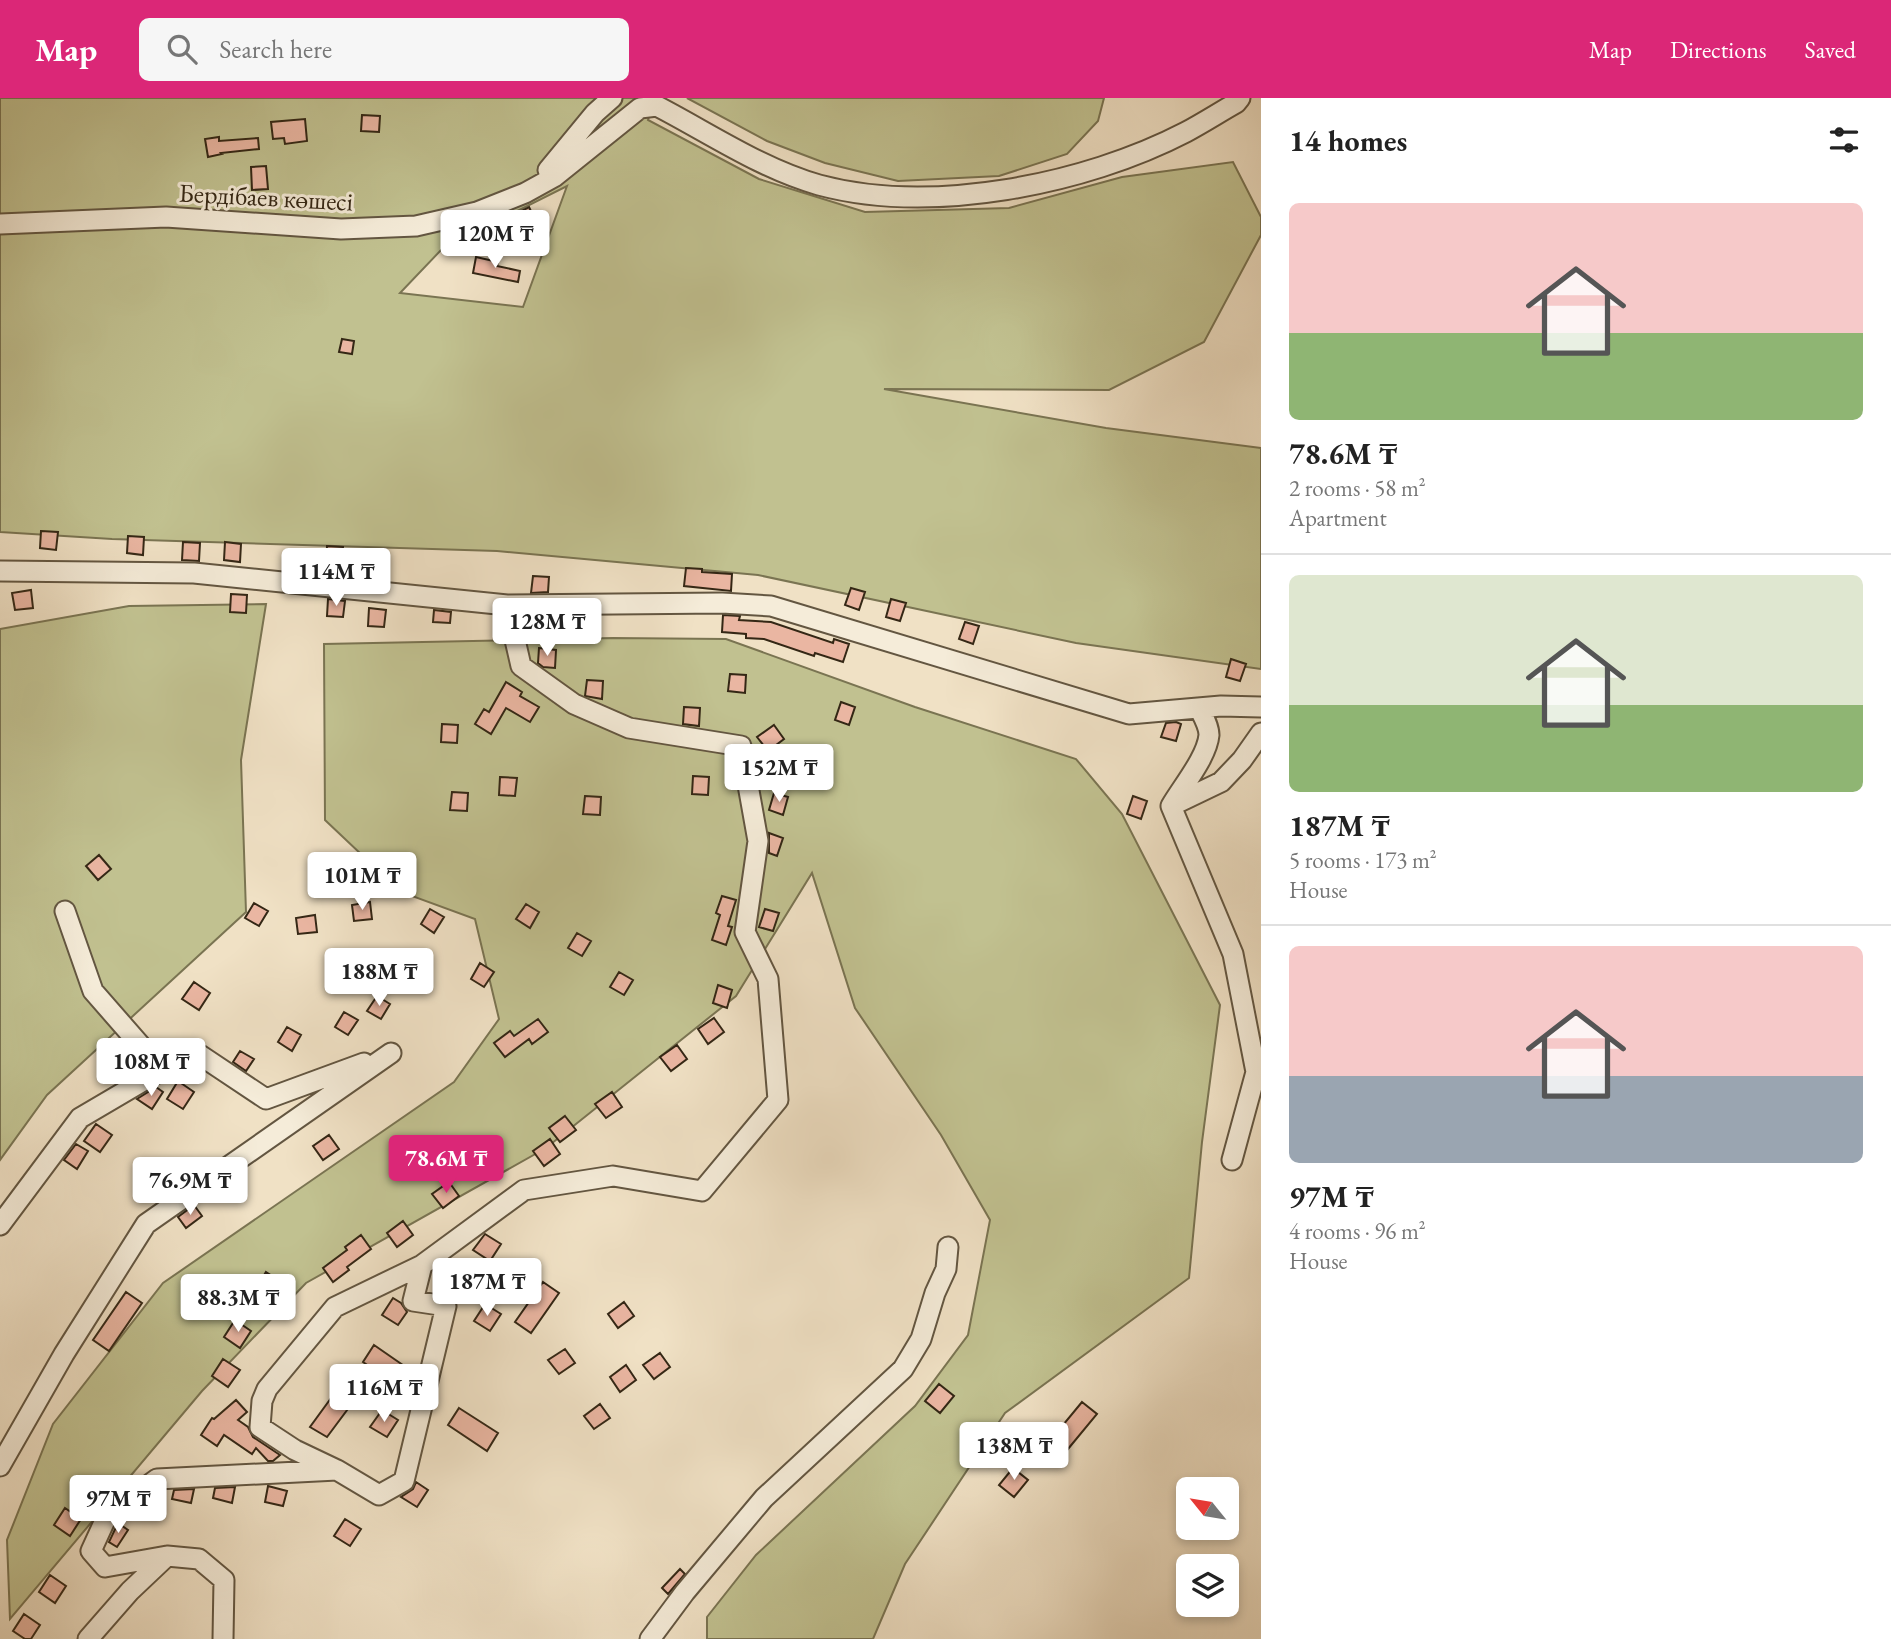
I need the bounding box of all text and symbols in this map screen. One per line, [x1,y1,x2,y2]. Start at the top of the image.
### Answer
search box [139,18,629,81]
text: Map [35,28,97,71]
icon: search [163,30,201,68]
text: Search here [219,32,332,66]
text: Map [1589,34,1632,65]
text: Directions [1670,34,1767,65]
text: Saved [1805,34,1856,65]
text: 14 homes [1289,121,1407,160]
icon: filters [1825,121,1863,159]
street label: Бердібаев көшесі [178,175,354,219]
pin: 120M ₸ [438,211,552,270]
text: 120M ₸ [456,218,534,248]
icon: home [1513,248,1639,374]
text: 78.6M ₸ [1289,434,1397,473]
text: 2 rooms · 58 m² [1289,473,1426,503]
text: Apartment [1289,503,1387,533]
pin: 114M ₸ [279,548,393,608]
text: 114M ₸ [297,556,375,586]
pin: 128M ₸ [490,598,604,658]
text: 128M ₸ [508,606,586,636]
icon: home [1513,620,1639,746]
pin: 152M ₸ [722,744,836,804]
text: 152M ₸ [740,752,818,782]
text: 187M ₸ [1289,806,1389,845]
text: 5 rooms · 173 m² [1289,845,1437,875]
pin: 101M ₸ [305,852,419,912]
text: 101M ₸ [323,860,401,890]
text: House [1289,875,1348,905]
pin: 188M ₸ [322,948,436,1008]
text: 188M ₸ [340,956,418,986]
icon: home [1513,991,1639,1117]
pin: 108M ₸ [94,1038,208,1098]
text: 108M ₸ [112,1046,190,1076]
pin: 78.6M ₸ [381,1136,511,1195]
text: 78.6M ₸ [405,1143,487,1173]
pin: 76.9M ₸ [125,1158,255,1217]
text: 76.9M ₸ [149,1165,231,1195]
text: 97M ₸ [1289,1177,1374,1216]
text: 4 rooms · 96 m² [1289,1216,1426,1246]
text: House [1289,1246,1348,1276]
pin: 187M ₸ [430,1258,544,1318]
text: 187M ₸ [448,1266,526,1296]
pin: 88.3M ₸ [173,1274,303,1334]
text: 88.3M ₸ [197,1282,279,1312]
pin: 116M ₸ [327,1364,441,1424]
text: 116M ₸ [345,1372,423,1402]
pin: 138M ₸ [957,1422,1071,1482]
text: 138M ₸ [975,1430,1053,1460]
pin: 97M ₸ [69,1476,167,1535]
north arrow [1176,1477,1239,1540]
map controls [1176,1477,1239,1617]
text: 97M ₸ [86,1483,150,1513]
button: layers [1176,1554,1239,1617]

